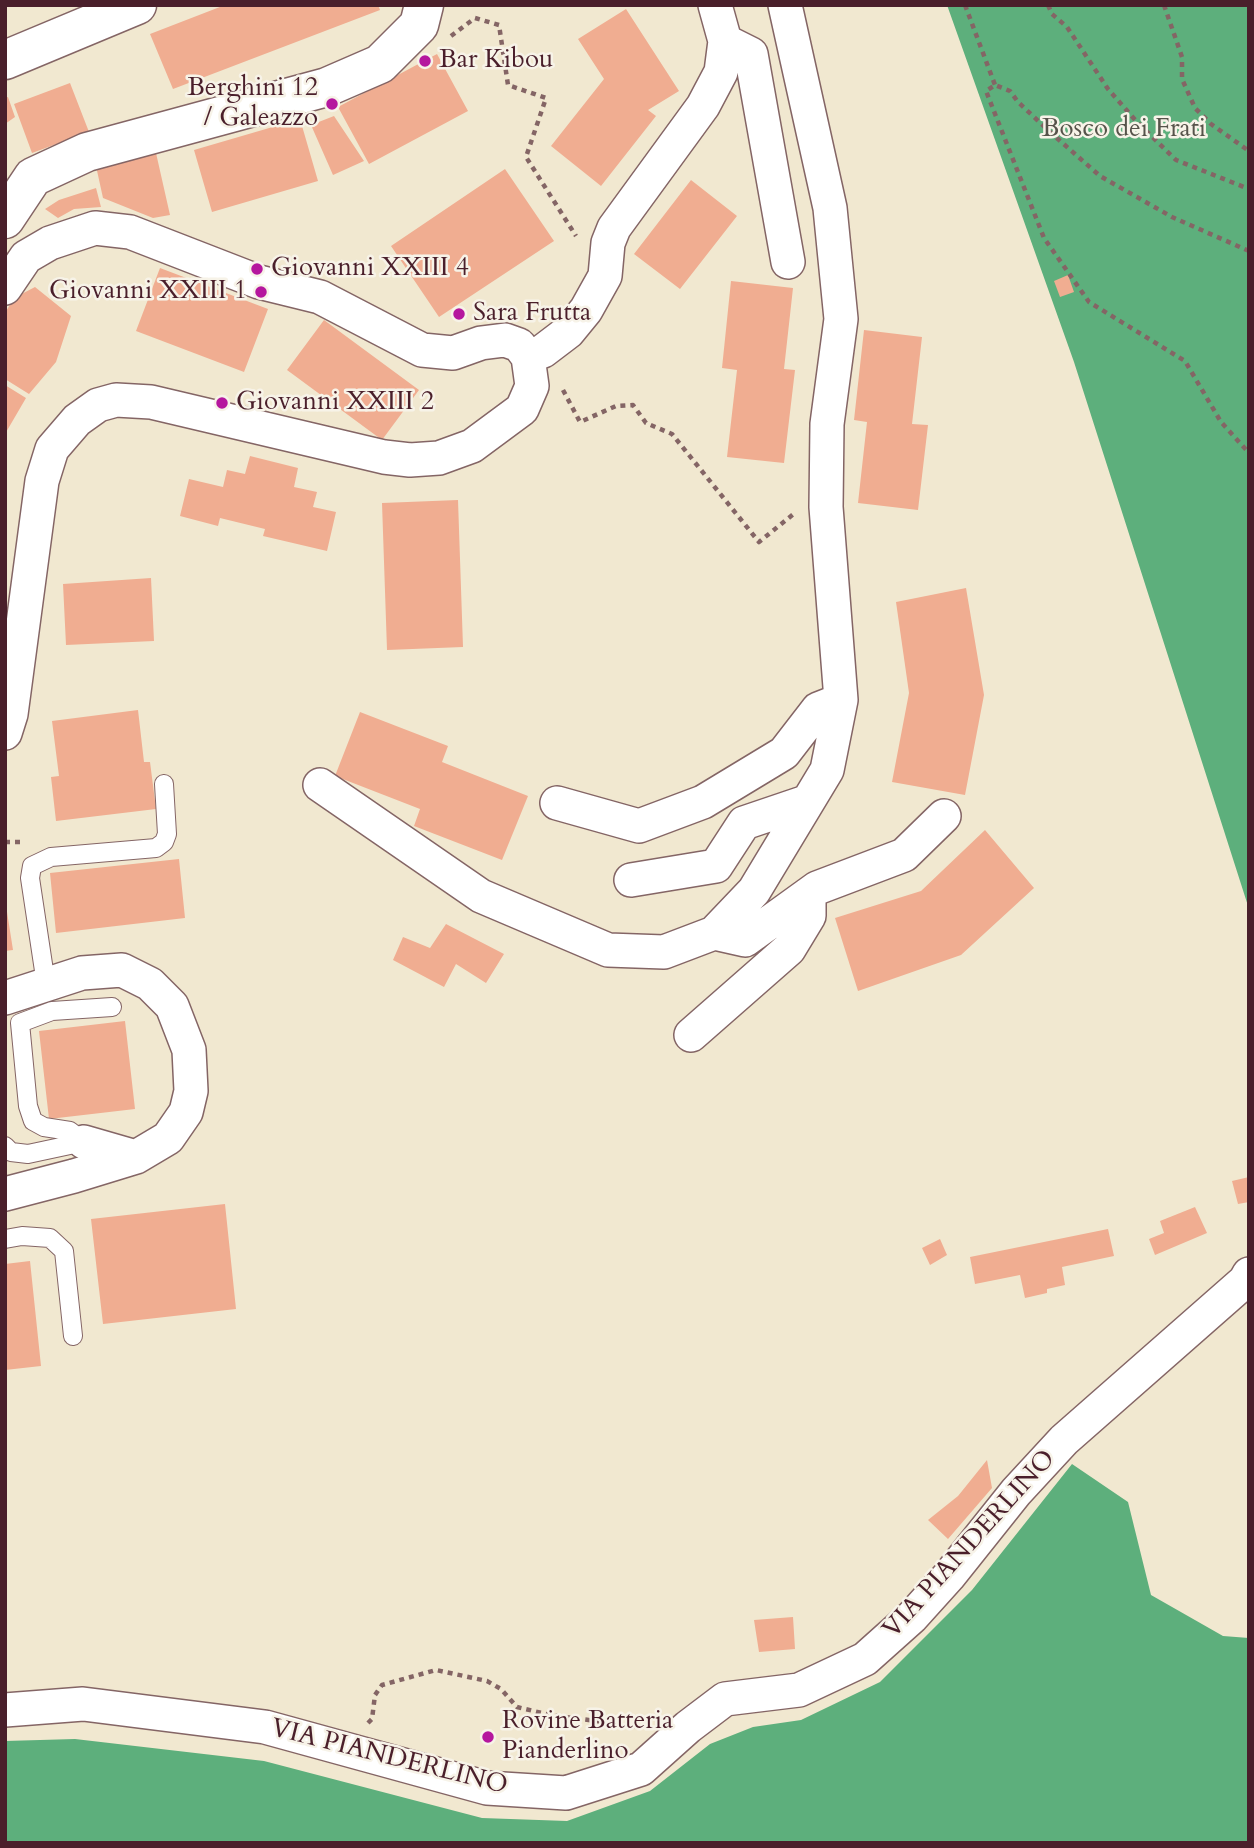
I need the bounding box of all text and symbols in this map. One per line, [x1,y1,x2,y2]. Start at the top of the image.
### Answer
place label: Bar Kibou [439,45,553,77]
marker: Bar Kibou [417,53,433,69]
place label: Berghini 12 / Galeazzo [187,73,318,134]
marker: Berghini 12 / Galeazzo [324,96,340,112]
park label: Bosco dei Frati [1042,114,1206,146]
place label: Giovanni XXIII 4 [271,253,469,285]
marker: Giovanni XXIII 4 [249,261,265,277]
place label: Giovanni XXIII 1 [49,276,247,308]
marker: Giovanni XXIII 1 [253,284,269,300]
place label: Sara Frutta [473,298,591,330]
marker: Sara Frutta [451,306,467,322]
place label: Giovanni XXIII 2 [236,387,434,419]
marker: Giovanni XXIII 2 [214,395,230,411]
street label: VIA PIANDERLINO [877,1444,1063,1646]
place label: Rovine Batteria Pianderlino [502,1706,673,1768]
street label: VIA PIANDERLINO [267,1713,511,1803]
marker: Rovine Batteria Pianderlino [480,1729,496,1745]

